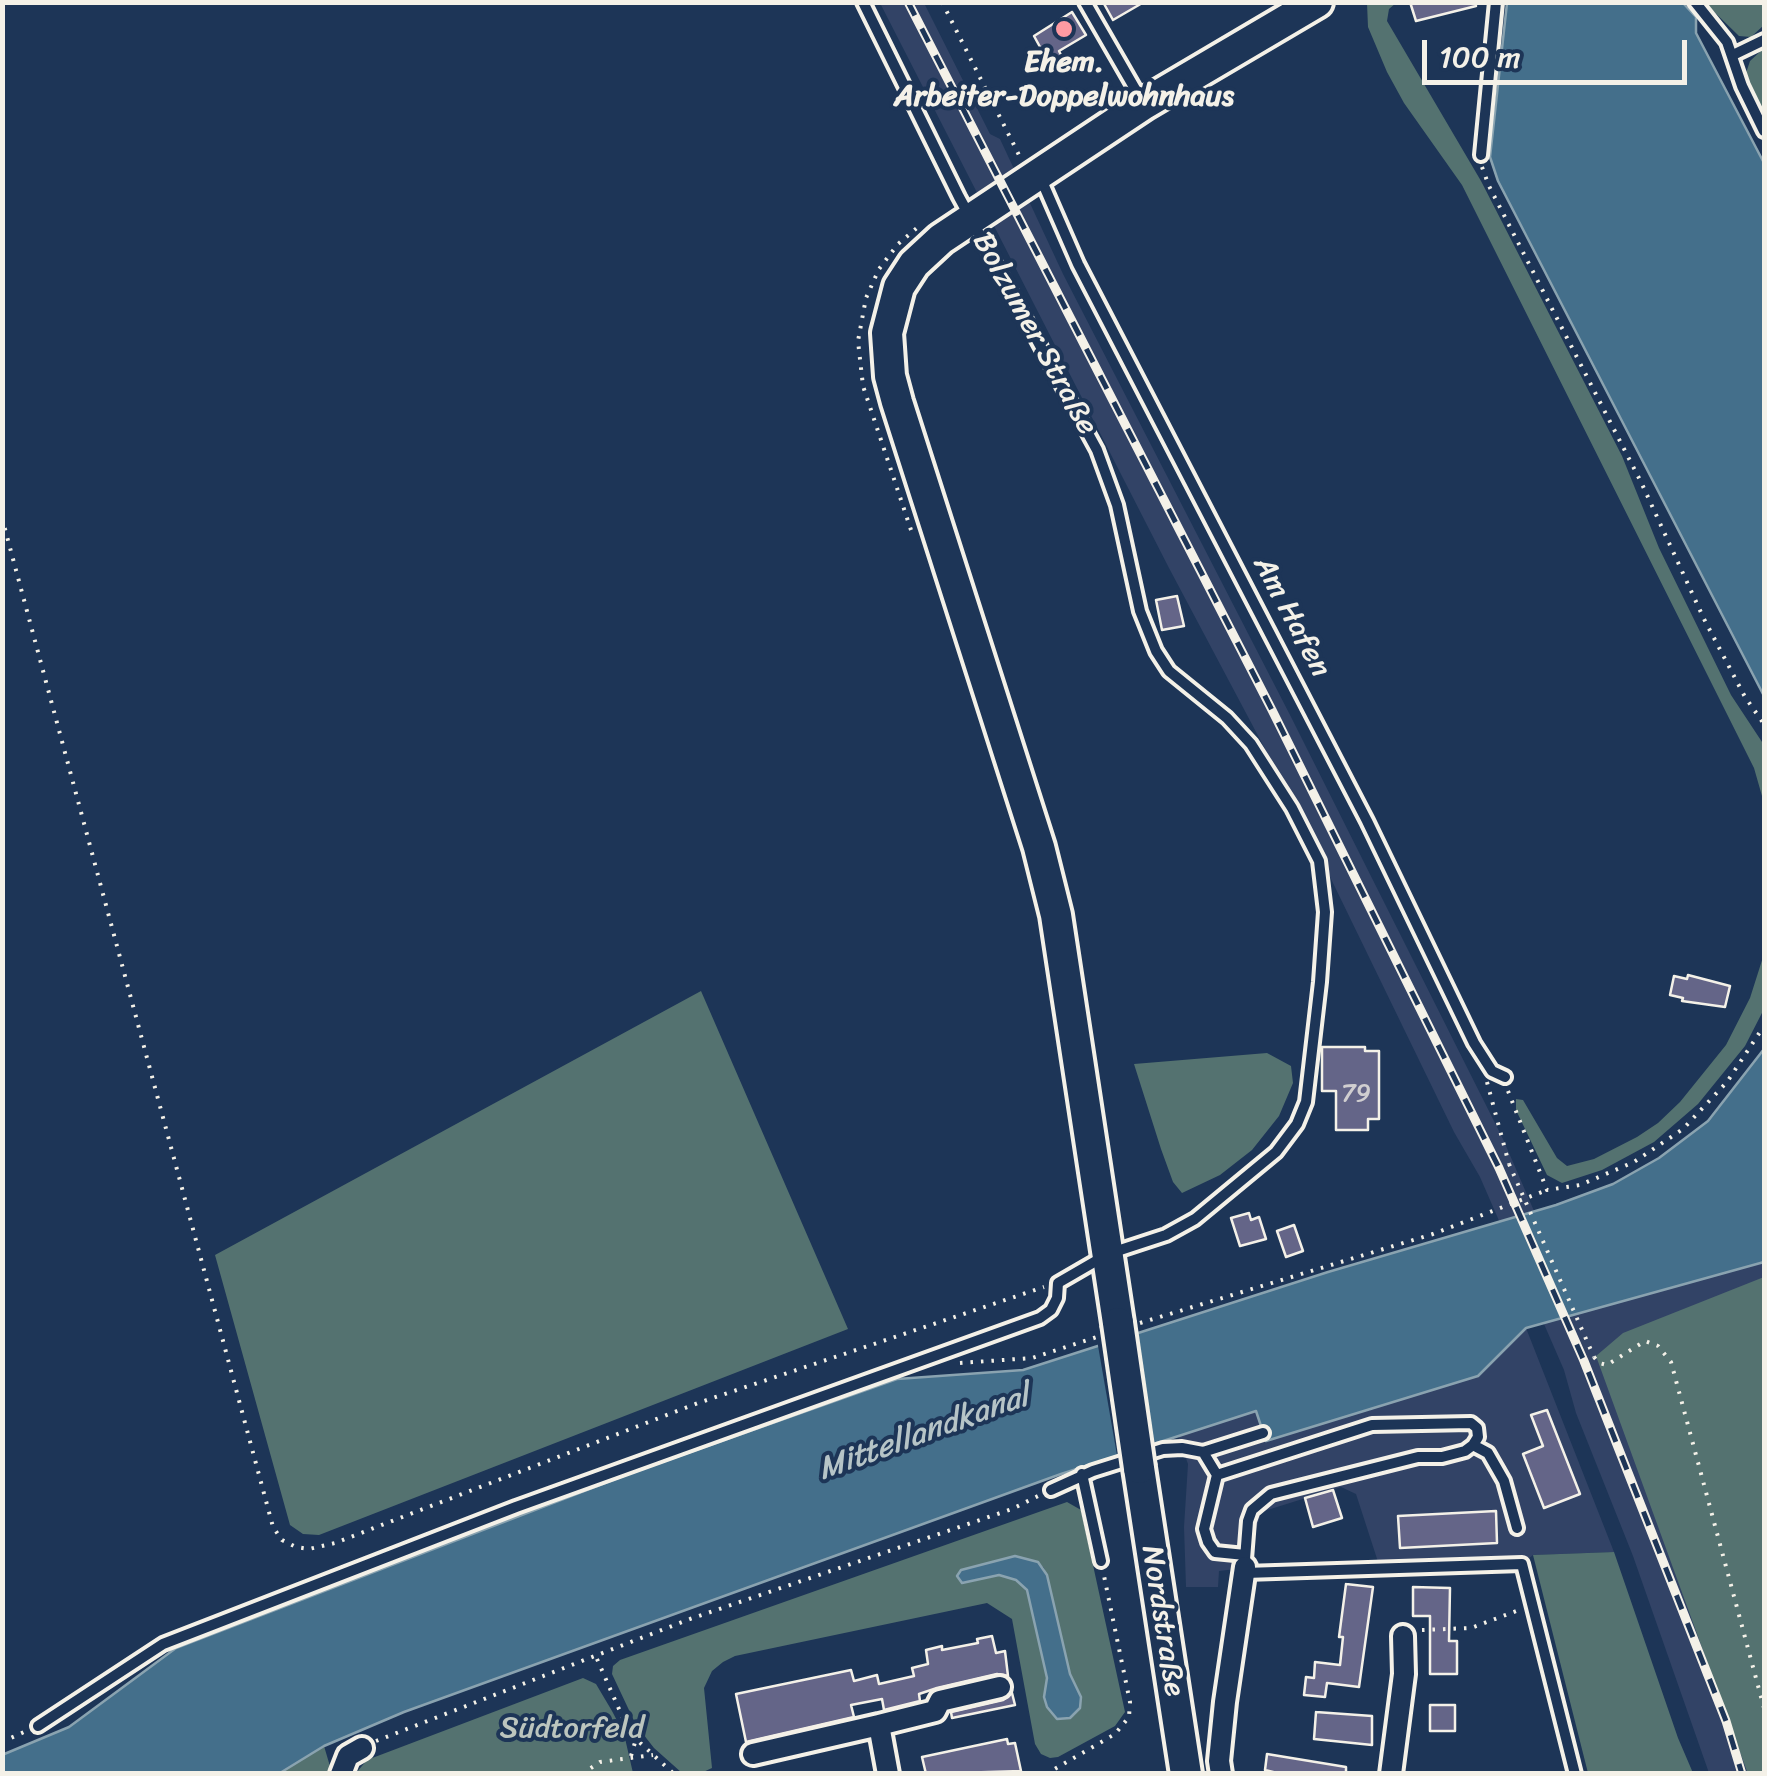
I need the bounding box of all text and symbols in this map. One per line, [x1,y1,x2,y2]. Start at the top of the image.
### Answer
marker: Ehem. Arbeiter-Doppelwohnhaus [1053,18,1075,40]
scale bar [1427,20,1692,82]
text: 100 m [1439,30,1521,84]
place label: Ehem. Arbeiter-Doppelwohnhaus [894,45,1234,116]
street label: Bolzumer Straße [963,226,1105,442]
street label: Am Hafen [1244,550,1338,684]
house number: 79 [1341,1080,1371,1110]
water label: Mittellandkanal [813,1378,1035,1490]
street label: Nordstraße [1132,1543,1192,1699]
park label: Südtorfeld [500,1711,644,1747]

